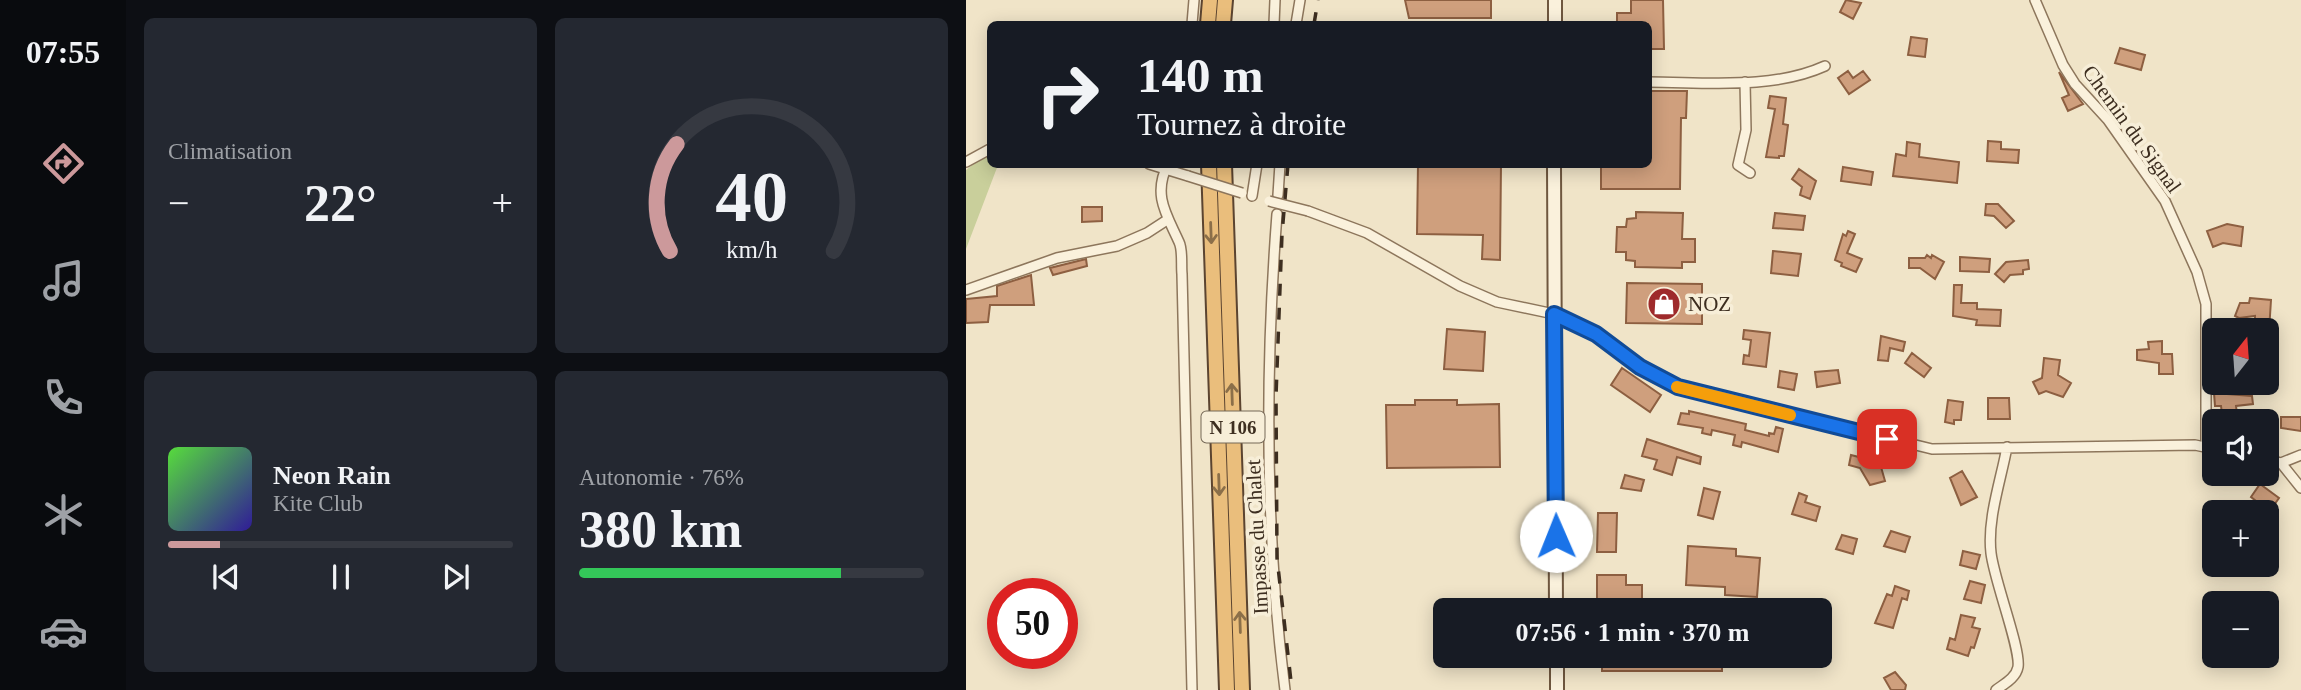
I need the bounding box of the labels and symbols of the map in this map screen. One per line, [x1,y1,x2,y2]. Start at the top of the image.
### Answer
street label: Chemin du Signal [2078,61,2186,198]
one-way arrow [1204,221,1217,244]
shop icon: NOZ [1645,285,1683,323]
place label: NOZ [1688,292,1731,316]
north arrow [2202,318,2278,396]
one-way arrow [1225,383,1238,406]
pin [1857,409,1917,469]
road number: N 106 [1202,412,1264,442]
street label: Impasse du Chalet [1241,459,1273,615]
one-way arrow [1213,473,1226,496]
position arrow [1519,499,1593,573]
speed limit sign: 50 [987,578,1078,669]
one-way arrow [1233,611,1246,634]

